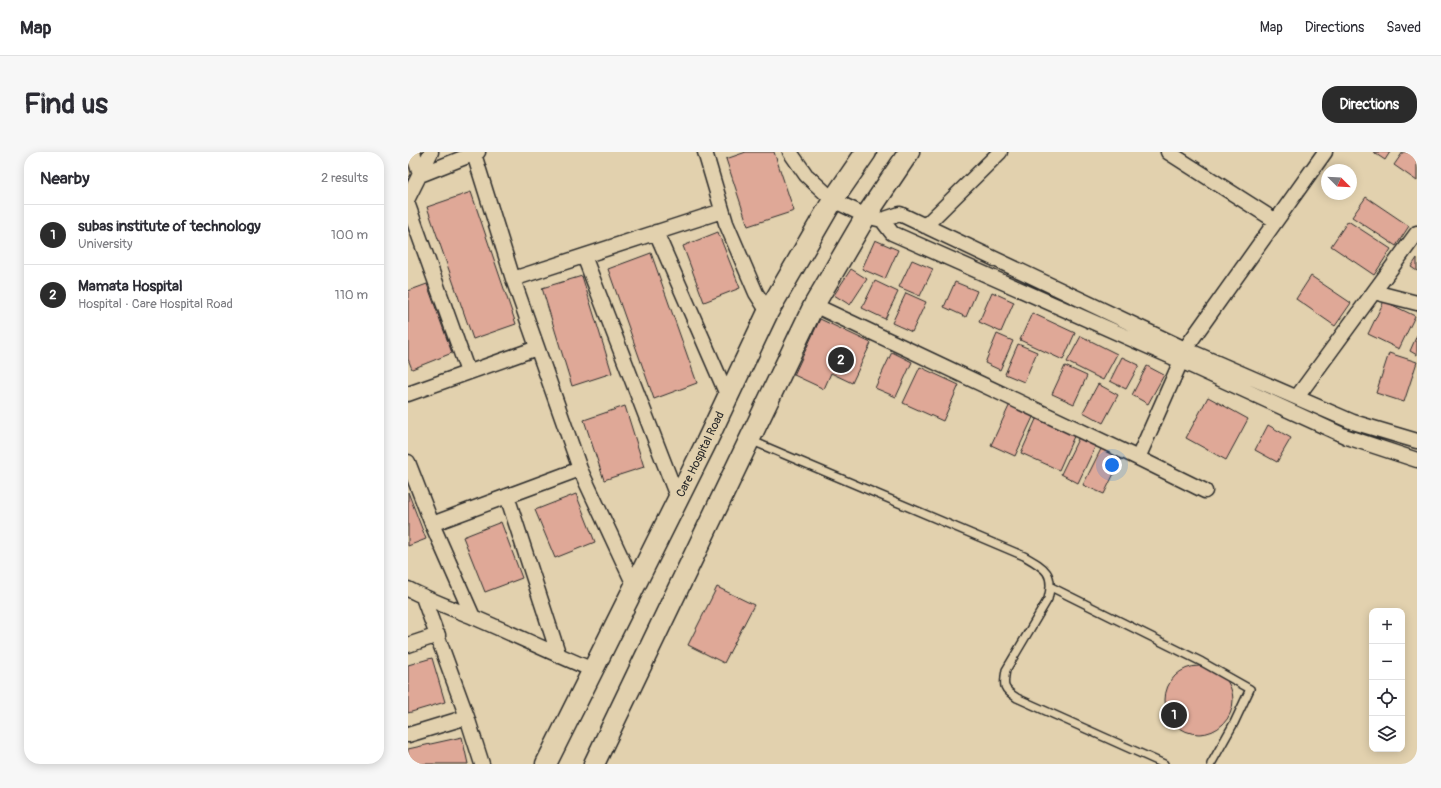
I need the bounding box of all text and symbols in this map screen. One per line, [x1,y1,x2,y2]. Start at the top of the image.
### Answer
text: Map [20,16,51,40]
text: Map [1260,19,1283,36]
text: Directions [1305,19,1364,36]
text: Saved [1386,19,1421,36]
button: Directions [1322,86,1417,123]
text: Find us [24,87,108,122]
north arrow [1321,164,1357,200]
text: Nearby [40,168,89,189]
text: 2 results [321,170,368,186]
text: subas institute of technology [78,217,261,236]
text: 1 [50,227,56,243]
text: 100 m [331,227,368,243]
text: University [78,236,132,252]
text: Mamata Hospital [78,277,183,296]
text: 2 [49,287,57,303]
text: 110 m [335,287,368,303]
text: Hospital · Care Hospital Road [78,296,233,312]
pin: 2 [828,345,854,375]
street label: Care Hospital Road [673,409,728,500]
your location [1102,455,1122,475]
map controls [1369,608,1405,752]
button: + [1369,608,1405,644]
button: − [1369,644,1405,680]
button: locate [1369,680,1405,716]
pin: 1 [1161,700,1187,730]
button: layers [1369,716,1405,752]

